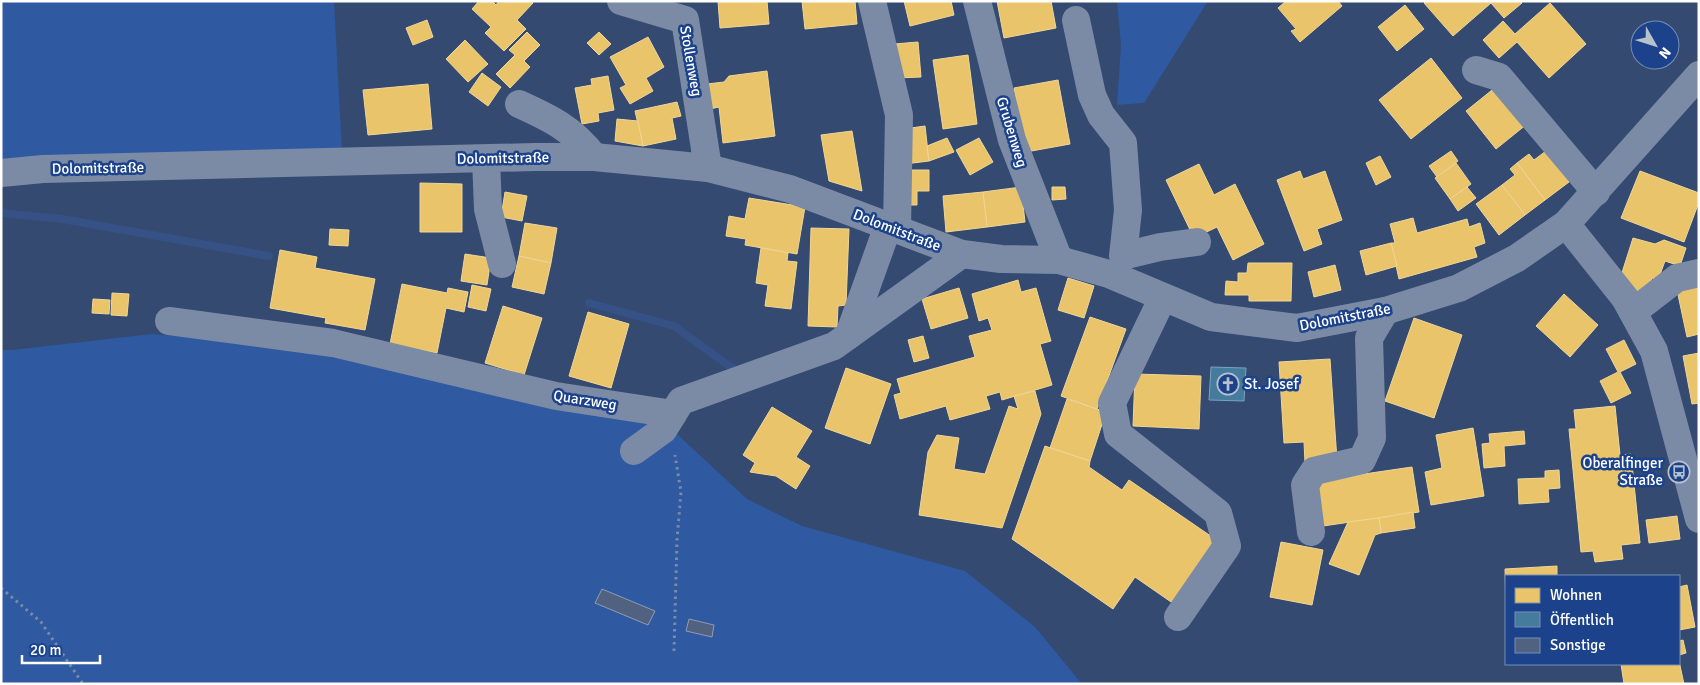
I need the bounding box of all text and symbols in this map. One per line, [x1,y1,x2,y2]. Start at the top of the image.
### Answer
north arrow [1630,20,1680,70]
street label: Stollenweg [676,24,706,98]
text: N [1655,44,1674,62]
street label: Grubenweg [993,95,1031,170]
street label: Dolomitstraße [457,148,549,168]
street label: Dolomitstraße [52,158,144,178]
street label: Dolomitstraße [851,205,943,255]
street label: Dolomitstraße [1298,299,1392,335]
church icon: St. Josef [1216,372,1240,396]
place label: St. Josef [1244,375,1299,393]
street label: Quarzweg [552,386,618,414]
place label: Oberalfinger Straße [1583,454,1663,489]
bus stop icon: Oberalfinger Straße [1667,460,1691,484]
legend [1505,575,1680,665]
text: Wohnen [1550,586,1602,604]
text: Öffentlich [1550,611,1614,629]
scale bar [22,632,100,664]
text: Sonstige [1550,636,1606,654]
text: 20 m [30,641,61,659]

